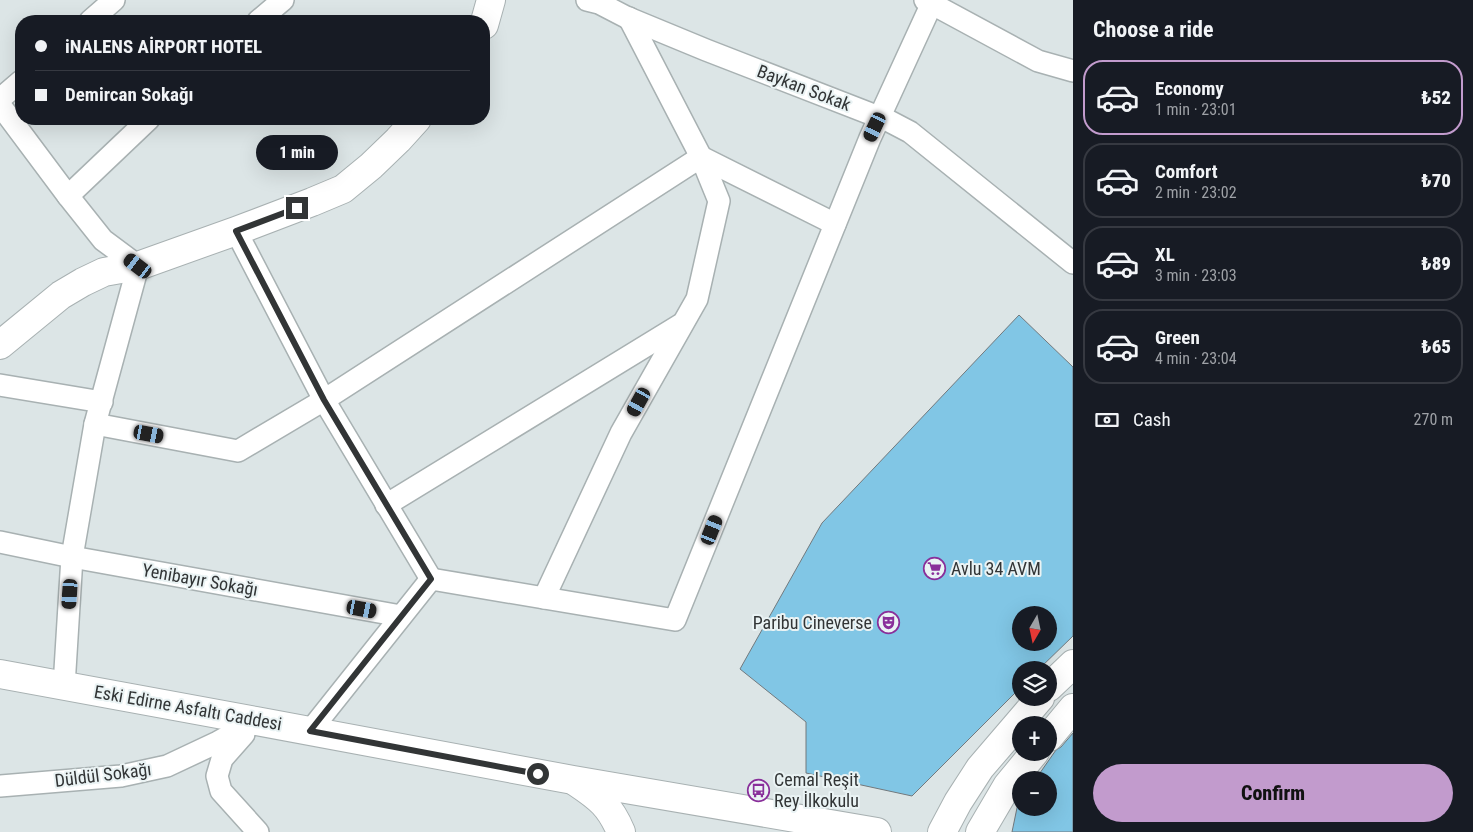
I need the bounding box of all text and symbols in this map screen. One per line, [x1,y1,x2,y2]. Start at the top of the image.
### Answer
text: Choose a ride [1093,17,1214,42]
text: iNALENS AİRPORT HOTEL [65,35,262,58]
street label: Baykan Sokak [754,60,854,115]
icon: car [1095,75,1140,120]
text: Economy [1155,77,1224,100]
text: Demircan Sokağı [65,83,194,106]
text: ₺52 [1421,86,1451,109]
text: 1 min · 23:01 [1155,100,1237,119]
car [861,110,888,144]
callout: 1 min [256,136,338,170]
text: 1 min [279,143,315,162]
icon: car [1095,158,1140,203]
text: Comfort [1155,160,1218,183]
text: ₺70 [1421,169,1451,192]
text: 2 min · 23:02 [1155,183,1237,202]
route end [286,197,308,219]
icon: car [1095,241,1140,286]
text: XL [1155,243,1175,266]
car [121,251,154,281]
text: ₺89 [1421,252,1451,275]
text: 3 min · 23:03 [1155,266,1237,285]
icon: car [1095,324,1140,369]
text: Green [1155,326,1200,349]
text: ₺65 [1421,335,1451,358]
text: 4 min · 23:04 [1155,349,1237,368]
car [625,385,652,419]
icon: cash [1093,406,1121,434]
text: Cash [1133,408,1171,431]
text: 270 m [1414,410,1453,429]
car [132,424,165,444]
car [699,513,724,547]
supermarket icon: Avlu 34 AVM [923,557,947,581]
place label: Avlu 34 AVM [951,558,1041,579]
street label: Yenibayır Sokağı [141,559,260,600]
car [61,579,78,609]
car [345,599,378,619]
north arrow [1012,606,1058,651]
map controls [1012,606,1057,816]
theatre icon: Paribu Cineverse [876,611,900,635]
place label: Paribu Cineverse [753,612,872,633]
button: layers [1012,661,1057,706]
street label: Eski Edirne Asfaltı Caddesi [93,681,284,734]
button: + [1012,716,1057,761]
street label: Düldül Sokağı [53,758,152,791]
route start [527,763,549,785]
button: Confirm [1093,764,1453,822]
place label: Cemal Reşit Rey İlkokulu [774,769,859,811]
button: − [1012,771,1057,816]
bus stop icon: Cemal Reşit Rey İlkokulu [746,778,770,802]

